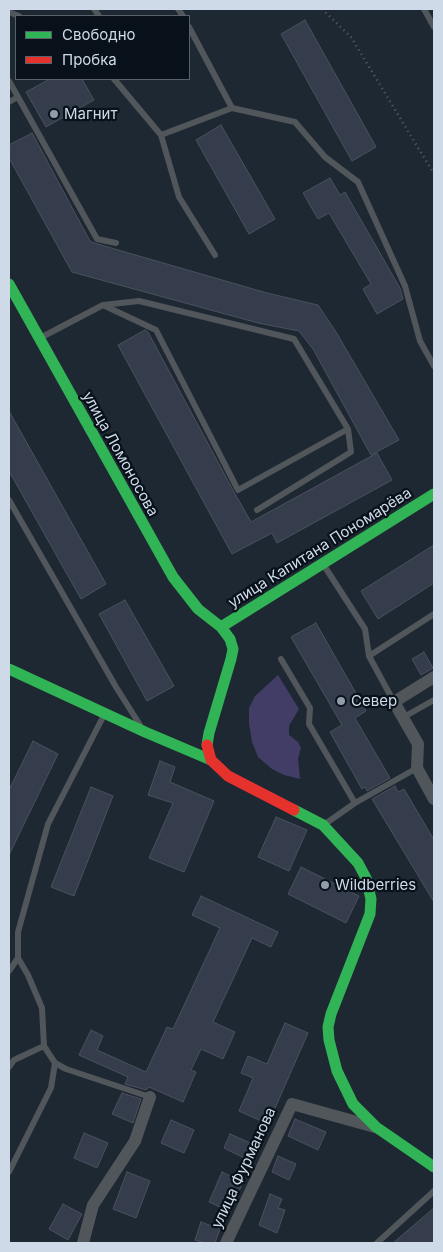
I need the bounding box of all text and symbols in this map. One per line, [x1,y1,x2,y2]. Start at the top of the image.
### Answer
legend [15,15,190,80]
text: Свободно [62,25,136,44]
text: Пробка [62,50,117,69]
place label: Магнит [64,105,117,123]
marker: Магнит [48,108,60,120]
street label: улица Ломоносова [78,388,162,520]
street label: улица Капитана Пономарёва [225,484,415,612]
place label: Север [351,692,397,710]
marker: Север [335,695,347,707]
place label: Wildberries [335,876,416,894]
marker: Wildberries [319,879,331,891]
street label: улица Фурманова [208,1105,280,1231]

